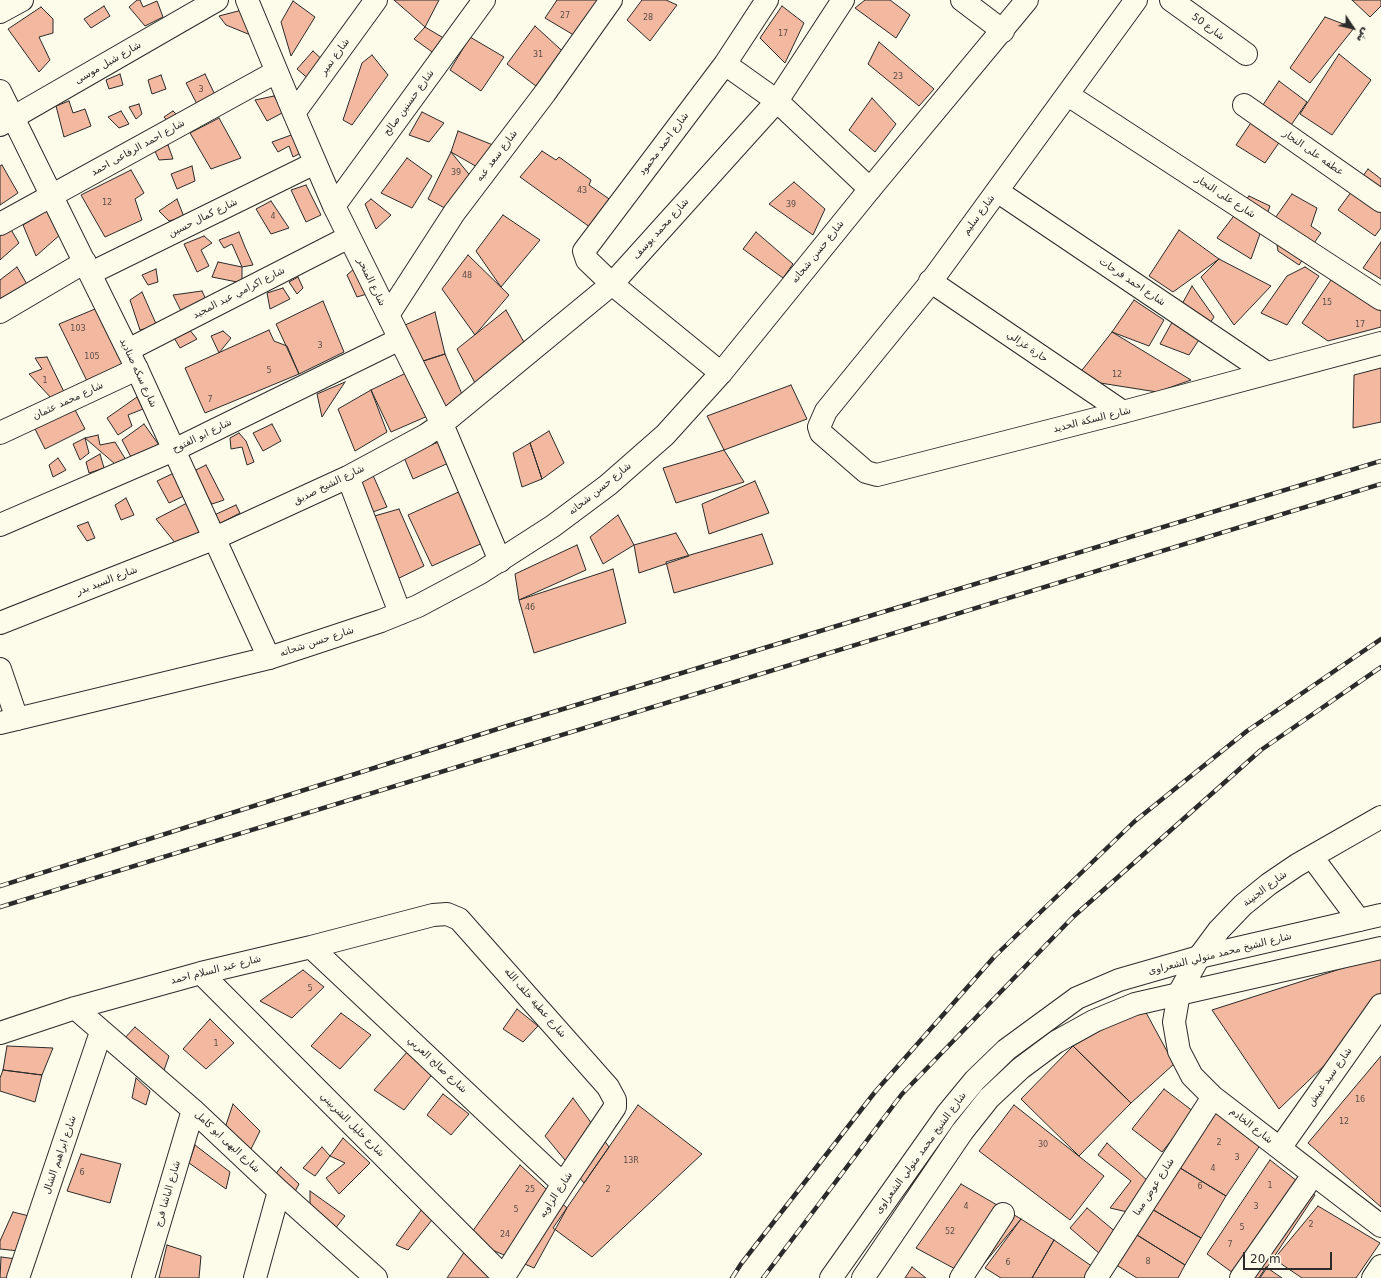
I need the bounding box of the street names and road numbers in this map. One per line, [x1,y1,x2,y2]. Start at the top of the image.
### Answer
street label: شارع 50 [1189,11,1227,43]
street label: شارع نمير [318,36,352,78]
street label: شارع شبل موسى [73,39,143,87]
street label: شارع حسنين صالح [381,68,437,138]
street label: شارع احمد محمود [636,110,692,178]
street label: شارع احمد الرفاعى احمد [89,117,187,179]
street label: شارع سعد عبه [474,128,520,184]
street label: عطفه على النجار [1280,128,1346,178]
street label: شارع على النجار [1193,173,1257,221]
street label: شارع سليم [960,193,998,237]
street label: شارع كمال حسين [167,196,239,240]
street label: شارع محمد يوسف [630,196,692,262]
street label: شارع حسن شحاته [789,218,847,286]
street label: شارع احمد فرحات [1097,255,1167,309]
street label: شارع المنحر [354,256,388,308]
street label: شارع اكرامي عبد المجيد [191,265,287,321]
street label: حارة غزالي [1004,329,1050,365]
street label: شارع سكه صناديد [117,337,159,409]
street label: شارع محمد عثمان [31,379,105,423]
street label: شارع السكة الحديد [1052,405,1132,435]
street label: شارع ابو الفتوح [170,416,234,456]
street label: شارع حسن شحاته [566,460,634,518]
street label: شارع الشيخ صديق [291,463,367,507]
street label: شارع السيد بدر [75,564,139,598]
street label: شارع حسن شحاته [278,624,356,660]
street label: شارع الجنينة [1241,869,1289,909]
street label: شارع الشيخ محمد متولي الشعراوى [1147,930,1293,978]
street label: شارع عبد السلام احمد [169,953,263,987]
street label: شارع عطية خلف الله [501,966,569,1040]
street label: شارع صالح العربي [405,1034,469,1096]
street label: شارع سيد غبيش [1305,1045,1355,1109]
street label: شارع خليل الشربيني [317,1090,387,1160]
street label: شارع الشيخ محمد متولي الشعراوى [873,1090,969,1216]
street label: شارع الخادم [1227,1105,1275,1147]
street label: شارع البهى ابو كامل [192,1109,262,1175]
street label: شارع ابراهيم الشال [41,1114,79,1196]
street label: شارع عوض مينا [1131,1156,1177,1218]
street label: شارع الباشا فرج [153,1159,183,1229]
street label: شارع الزاويه [537,1170,575,1220]

